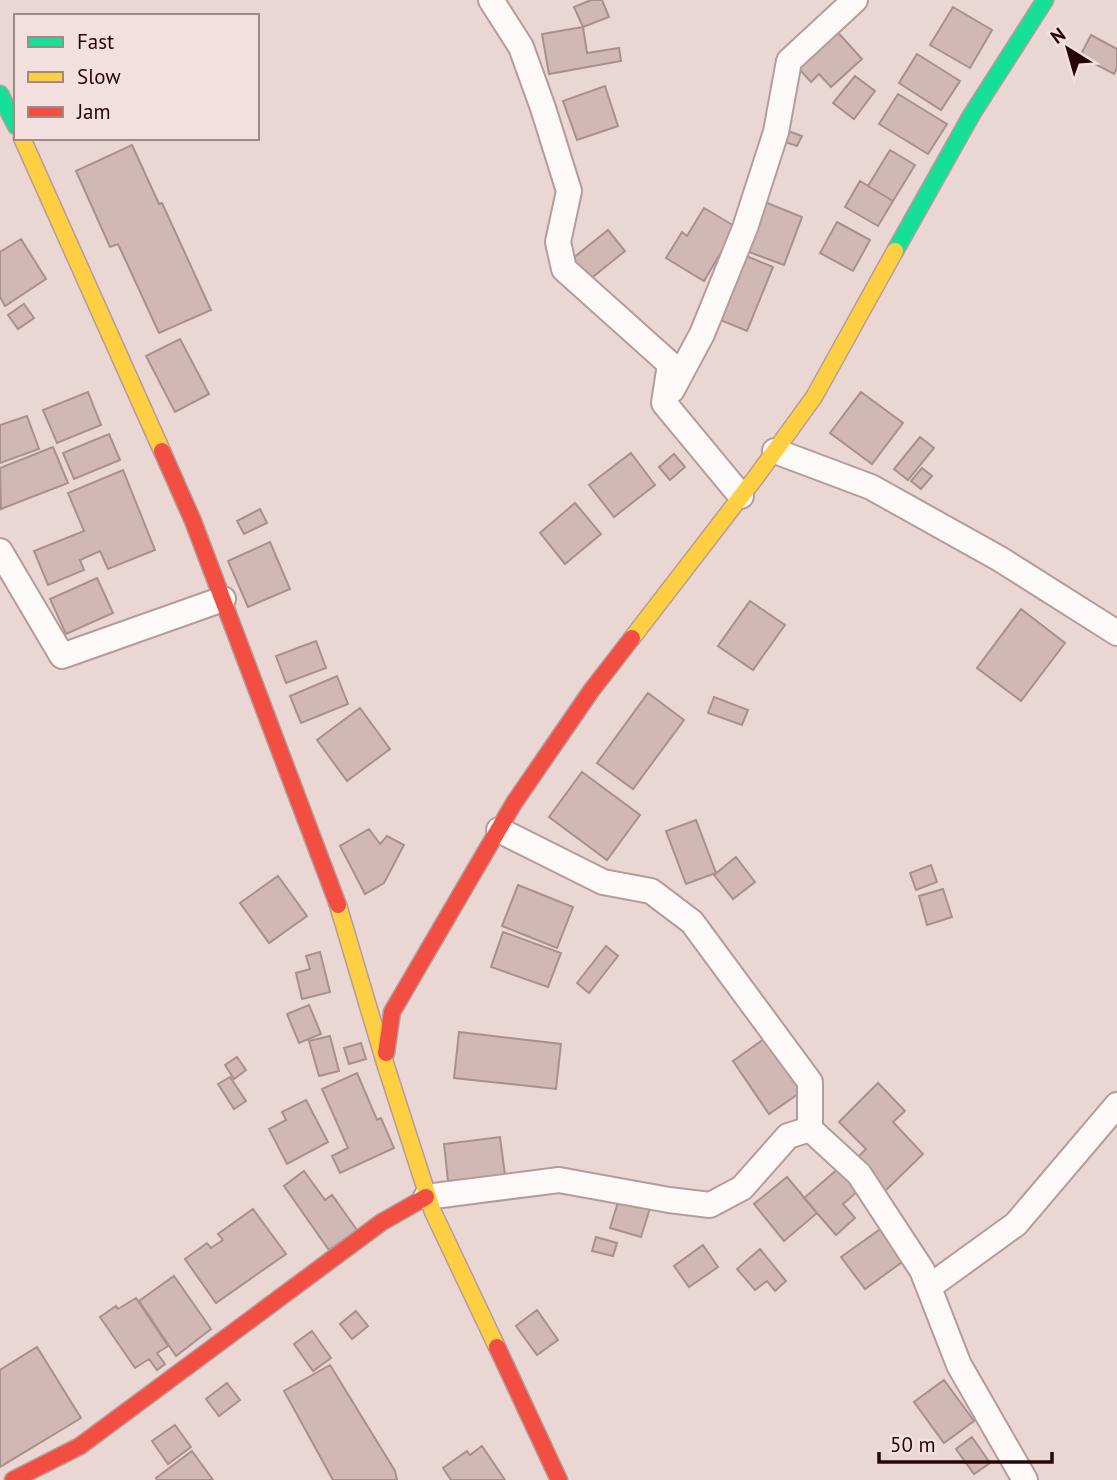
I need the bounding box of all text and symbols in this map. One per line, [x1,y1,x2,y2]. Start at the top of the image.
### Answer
legend [14,14,259,140]
north arrow [1033,14,1103,84]
text: N [1046,22,1070,49]
text: Fast [77,28,114,55]
text: Slow [77,63,121,90]
text: Jam [76,98,111,125]
scale bar [879,1420,1052,1464]
text: 50 m [890,1431,936,1458]

